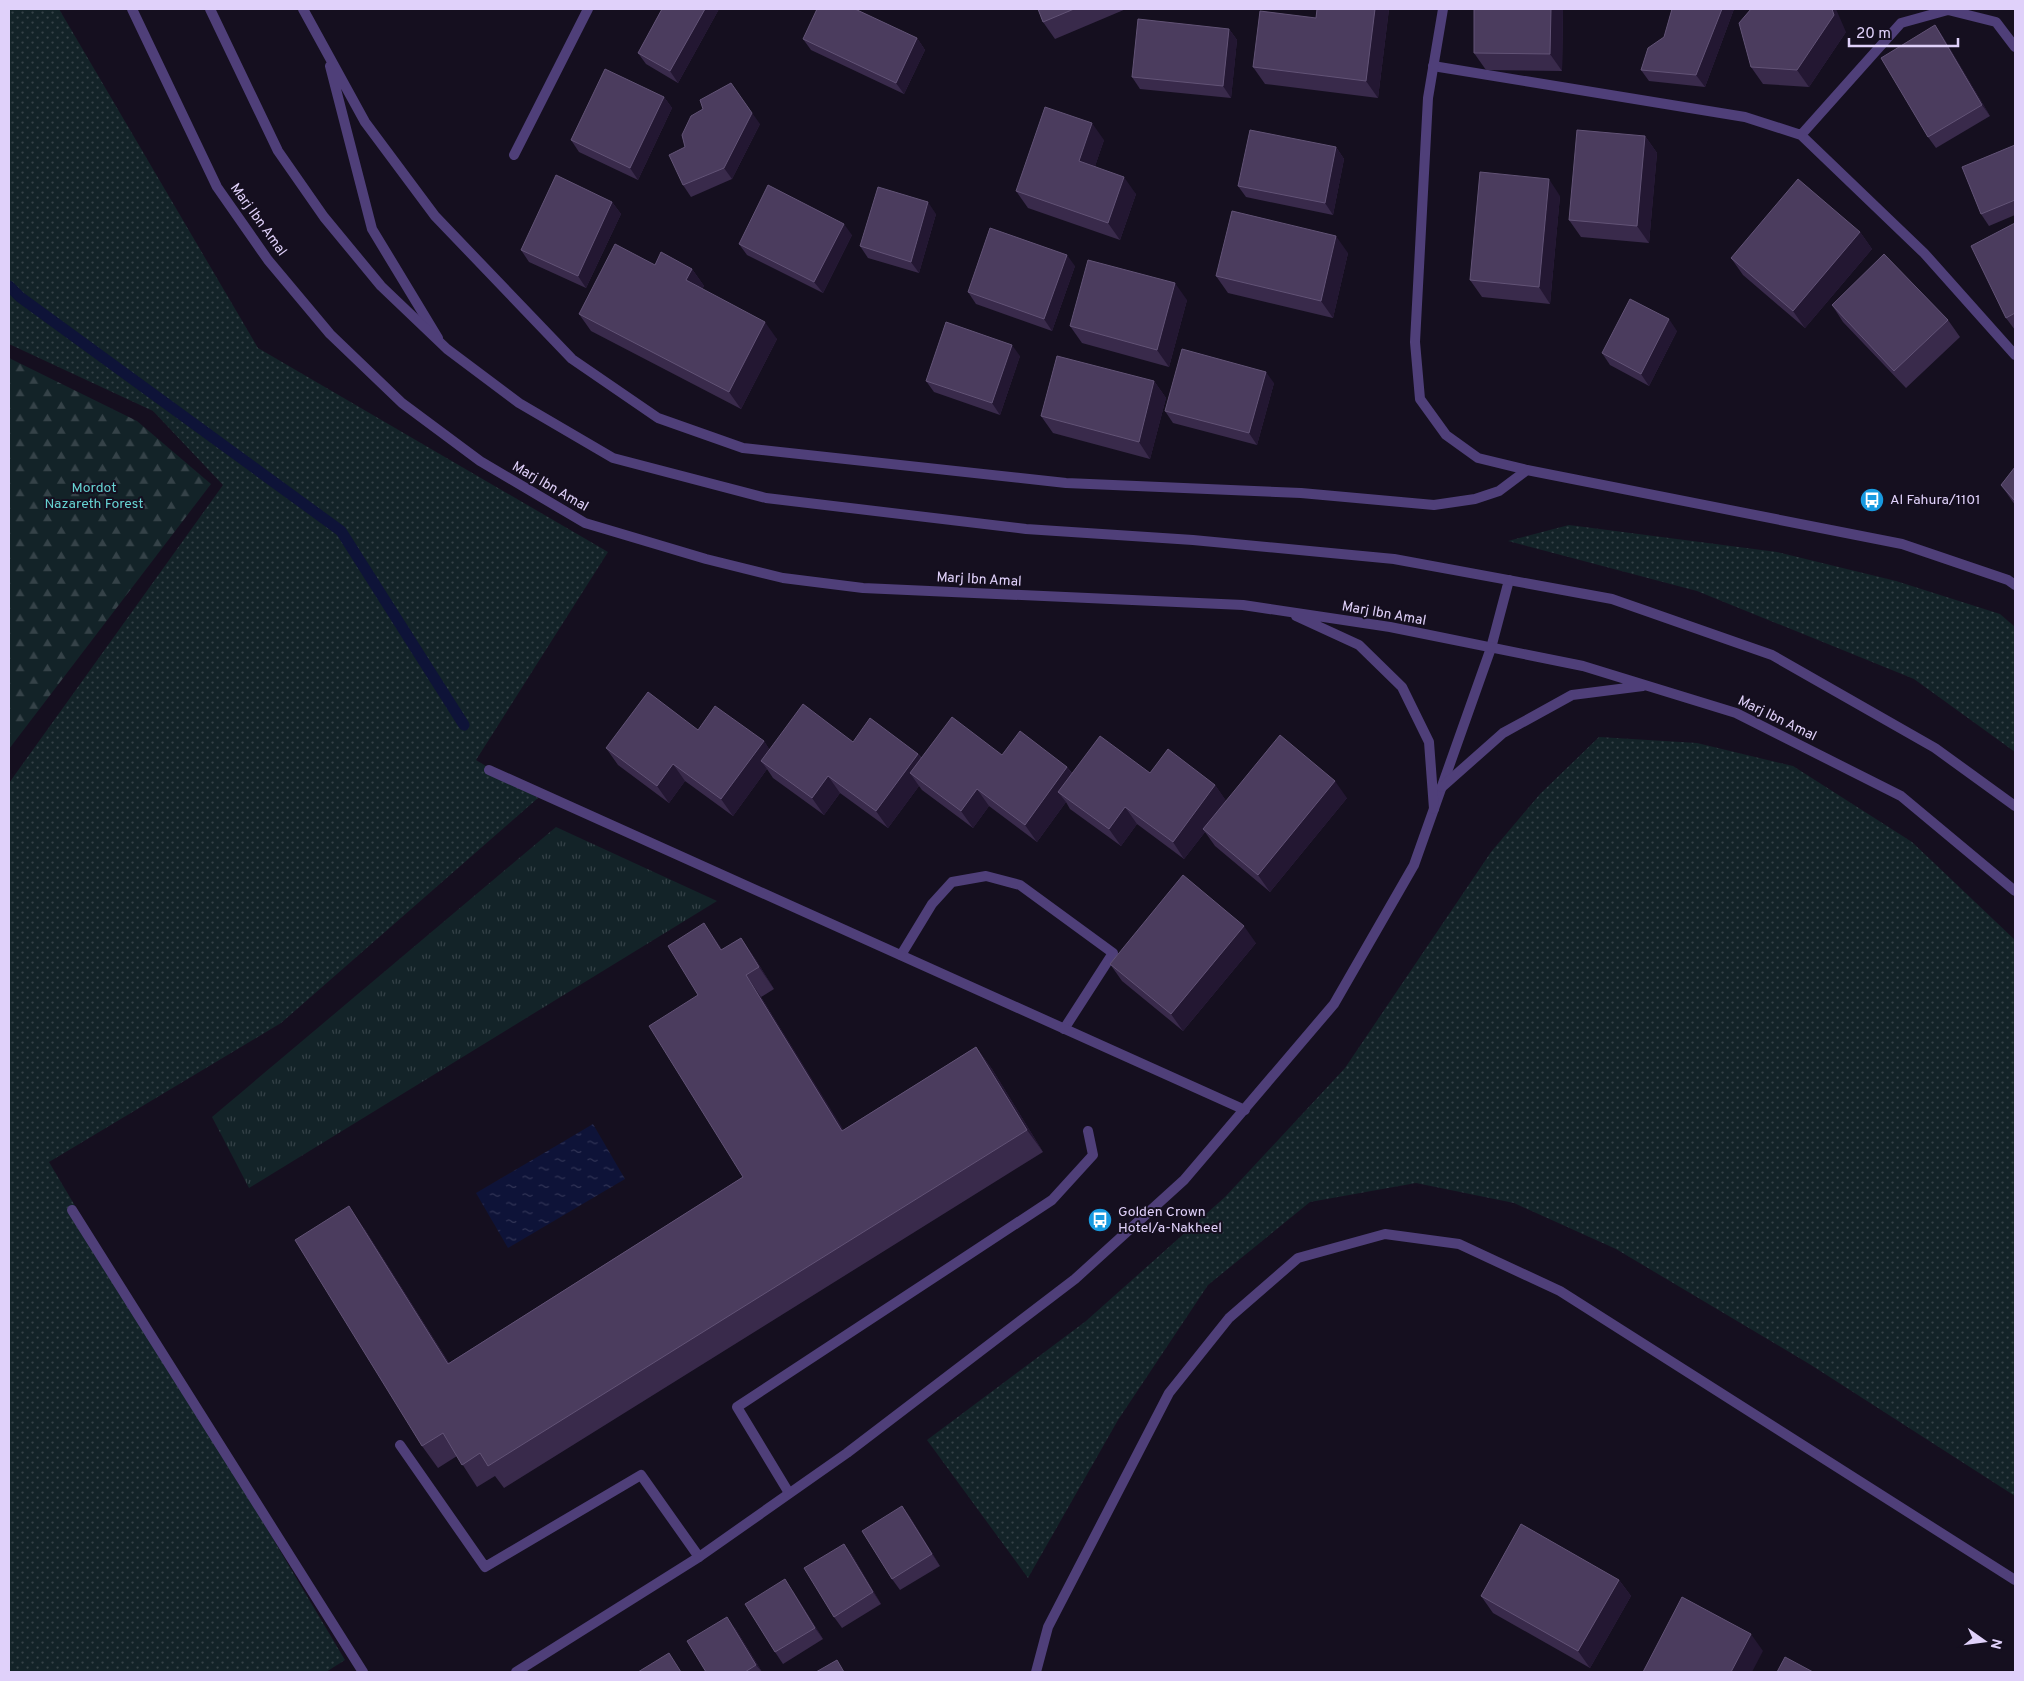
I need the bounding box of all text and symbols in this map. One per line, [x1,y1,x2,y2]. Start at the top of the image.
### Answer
scale bar [1849,15,1958,47]
text: 20 m [1856,25,1891,44]
street label: Marj Ibn Amal [226,180,290,260]
street label: Marj Ibn Amal [509,458,591,516]
park label: Mordot Nazareth Forest [45,480,143,513]
bus stop icon: Al Fahura/1101 [1859,487,1885,513]
place label: Al Fahura/1101 [1890,492,1980,509]
street label: Marj Ibn Amal [936,569,1022,591]
street label: Marj Ibn Amal [1340,598,1428,630]
street label: Marj Ibn Amal [1735,693,1819,745]
place label: Golden Crown Hotel/a-Nakheel [1118,1204,1222,1237]
bus stop icon: Golden Crown Hotel/a-Nakheel [1087,1207,1113,1233]
north arrow [1959,1616,2009,1666]
text: N [1986,1637,2005,1651]

